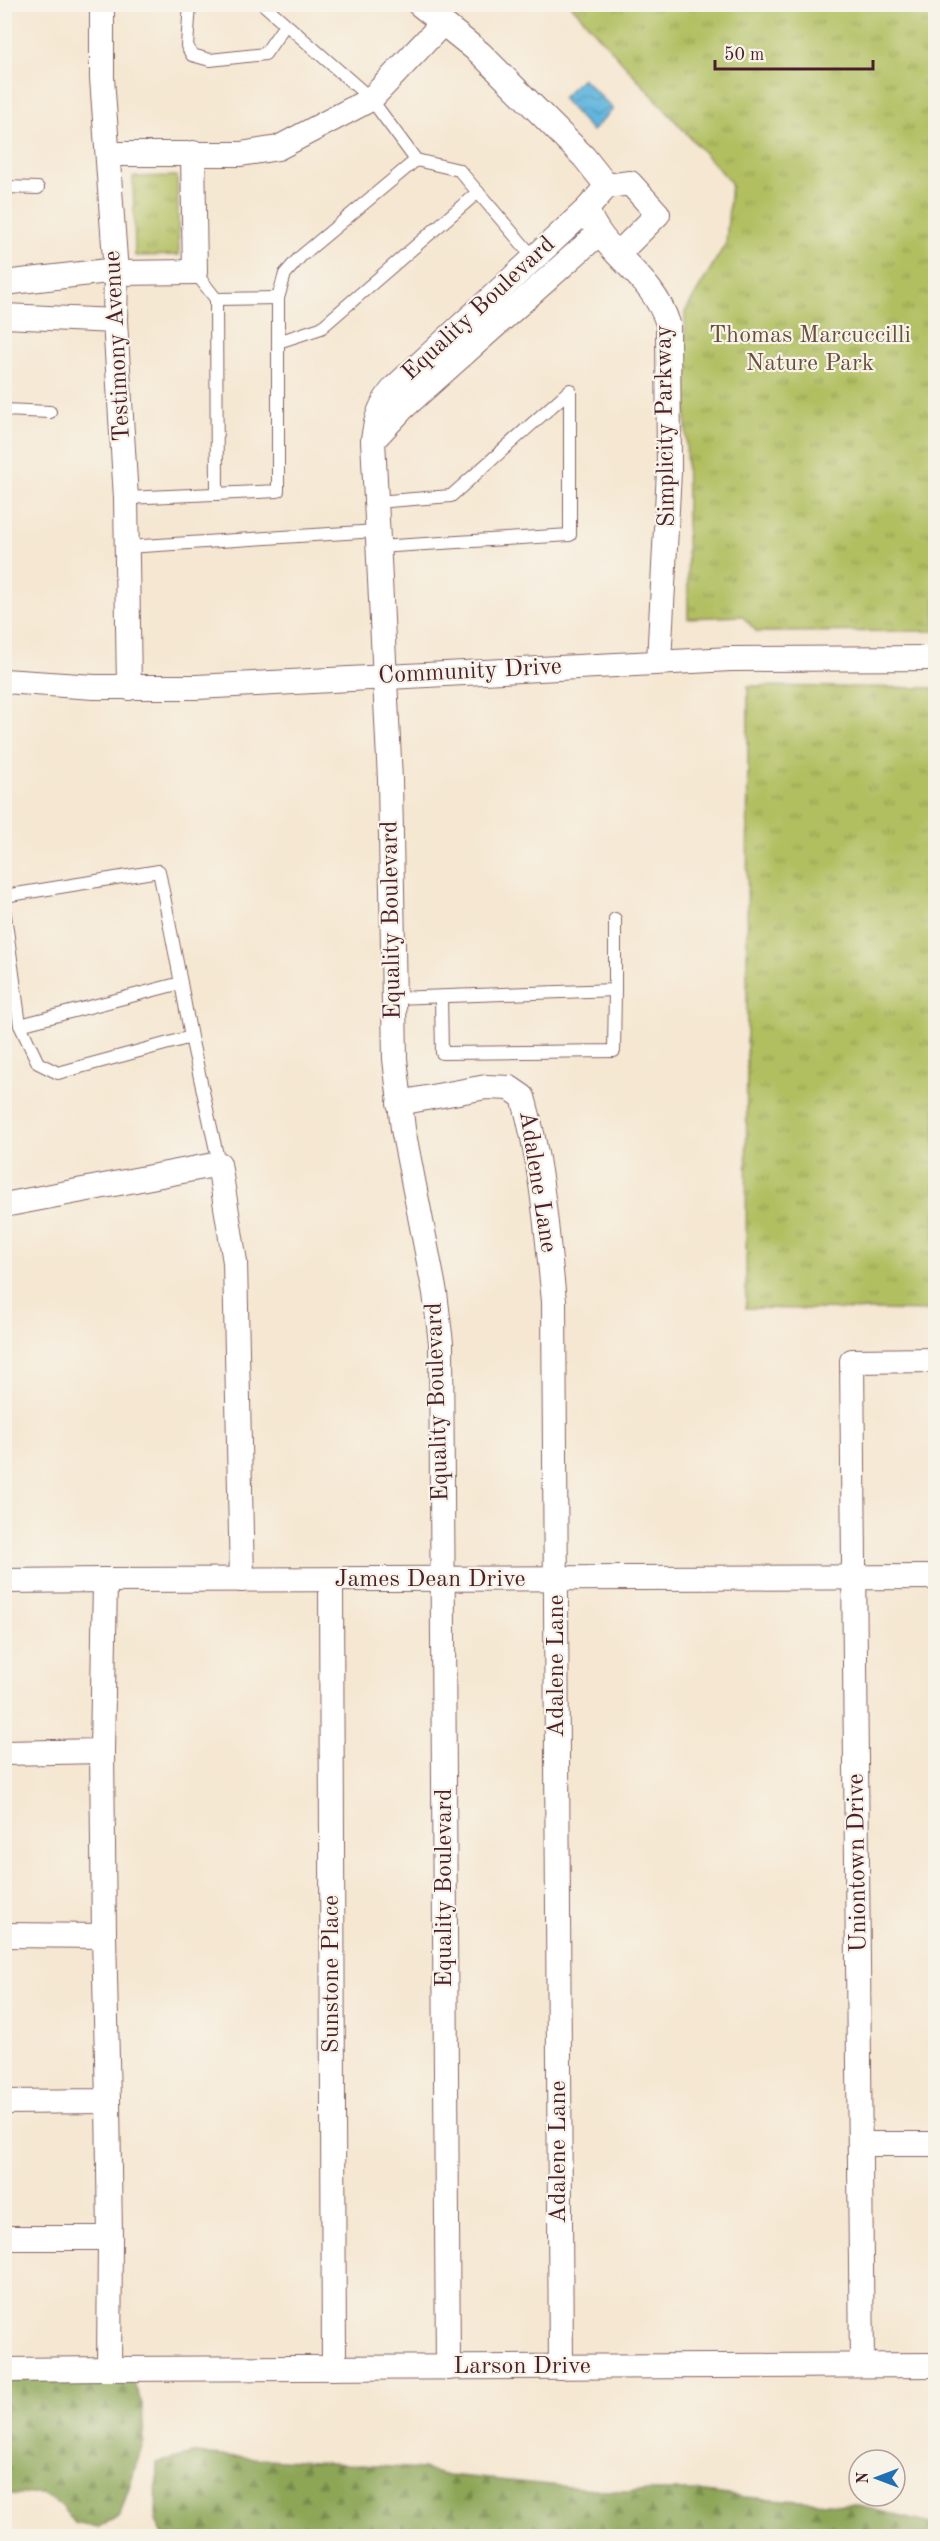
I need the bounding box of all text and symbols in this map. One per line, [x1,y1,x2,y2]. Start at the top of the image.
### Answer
scale bar [715,33,872,71]
text: 50 m [724,46,764,64]
street label: Equality Boulevard [398,232,560,386]
street label: Testimony Avenue [101,250,135,442]
street label: Simplicity Parkway [652,324,680,527]
park label: Thomas Marcuccilli Nature Park [709,324,911,376]
street label: Community Drive [378,655,562,689]
street label: Equality Boulevard [378,820,406,1020]
street label: Adalene Lane [514,1110,560,1254]
street label: Equality Boulevard [423,1302,453,1502]
street label: James Dean Drive [335,1568,526,1592]
street label: Adalene Lane [545,1595,569,1737]
street label: Uniontown Drive [844,1773,872,1953]
street label: Equality Boulevard [433,1788,457,1988]
street label: Sunstone Place [320,1895,344,2053]
street label: Adalene Lane [547,2081,571,2223]
street label: Larson Drive [453,2355,591,2379]
north arrow [847,2448,907,2508]
text: N [856,2471,872,2484]

